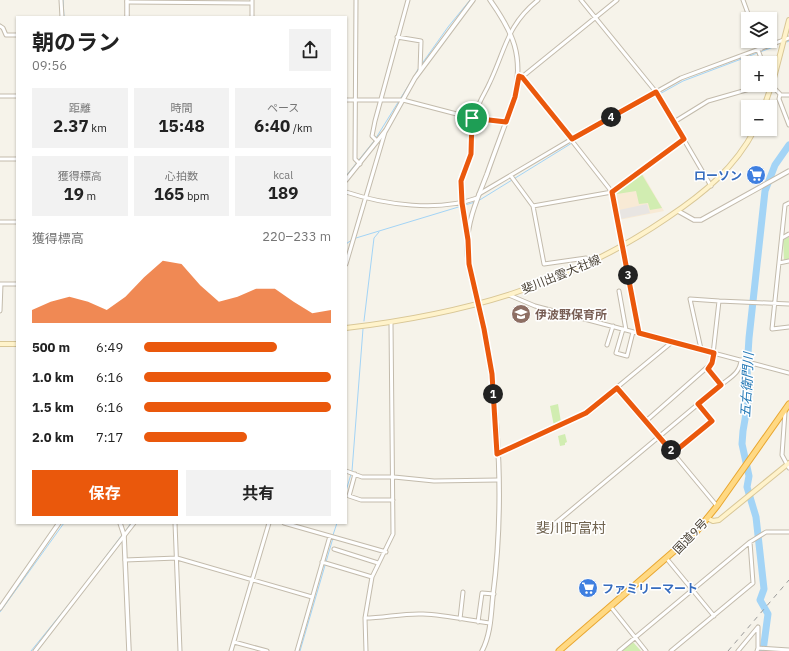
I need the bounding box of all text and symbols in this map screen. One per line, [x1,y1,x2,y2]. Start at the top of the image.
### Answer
map controls [741,12,777,136]
button: layers [741,12,777,48]
text: 朝のラン [32,27,120,56]
button: share [289,29,331,71]
button: + [741,56,777,92]
text: 09:56 [32,57,67,74]
button: − [741,100,777,136]
text: 距離 [69,101,91,115]
text: 時間 [170,101,192,115]
text: ペース [267,101,299,115]
pin [455,101,489,135]
icon: arrive [461,107,483,129]
pin: 4 [601,107,621,127]
text: 4 [608,110,614,124]
text: 2.37 [53,115,89,137]
text: 15:48 [158,115,205,137]
text: 6:40 [254,115,290,137]
text: km [89,121,107,135]
text: /km [290,121,312,135]
supermarket icon: ローソン [745,164,767,186]
text: kcal [273,168,293,182]
place label: ローソン [694,168,742,183]
text: 獲得標高 [58,169,102,183]
text: 心拍数 [165,169,198,183]
text: 189 [268,182,298,204]
text: 19 [64,183,84,205]
text: 165 [154,183,184,205]
text: m [84,189,96,203]
text: bpm [184,189,209,203]
text: 220–233 m [262,228,331,245]
text: 獲得標高 [32,230,84,247]
street label: 斐川出雲大社線 [519,251,603,297]
pin: 3 [618,265,638,285]
text: 3 [625,268,631,282]
school or university icon: 伊波野保育所 [510,303,532,325]
place label: 伊波野保育所 [535,307,607,322]
text: 500 m [32,339,70,356]
text: 6:49 [96,339,123,356]
water label: 五右衛門川 [737,350,757,418]
text: 1.0 km [32,369,74,386]
text: 6:16 [96,369,123,386]
pin: 1 [483,384,503,404]
text: 1 [490,387,496,401]
text: 1.5 km [32,399,74,416]
text: 6:16 [96,399,123,416]
text: 2.0 km [32,429,74,446]
text: 7:17 [96,429,123,446]
pin: 2 [661,440,681,460]
text: 2 [668,443,674,457]
button: 保存 [32,470,178,516]
button: 共有 [186,470,331,516]
street label: 国道9号 [670,515,710,557]
district label: 斐川町富村 [536,519,606,537]
supermarket icon: ファミリーマート [577,577,599,599]
place label: ファミリーマート [602,581,698,596]

